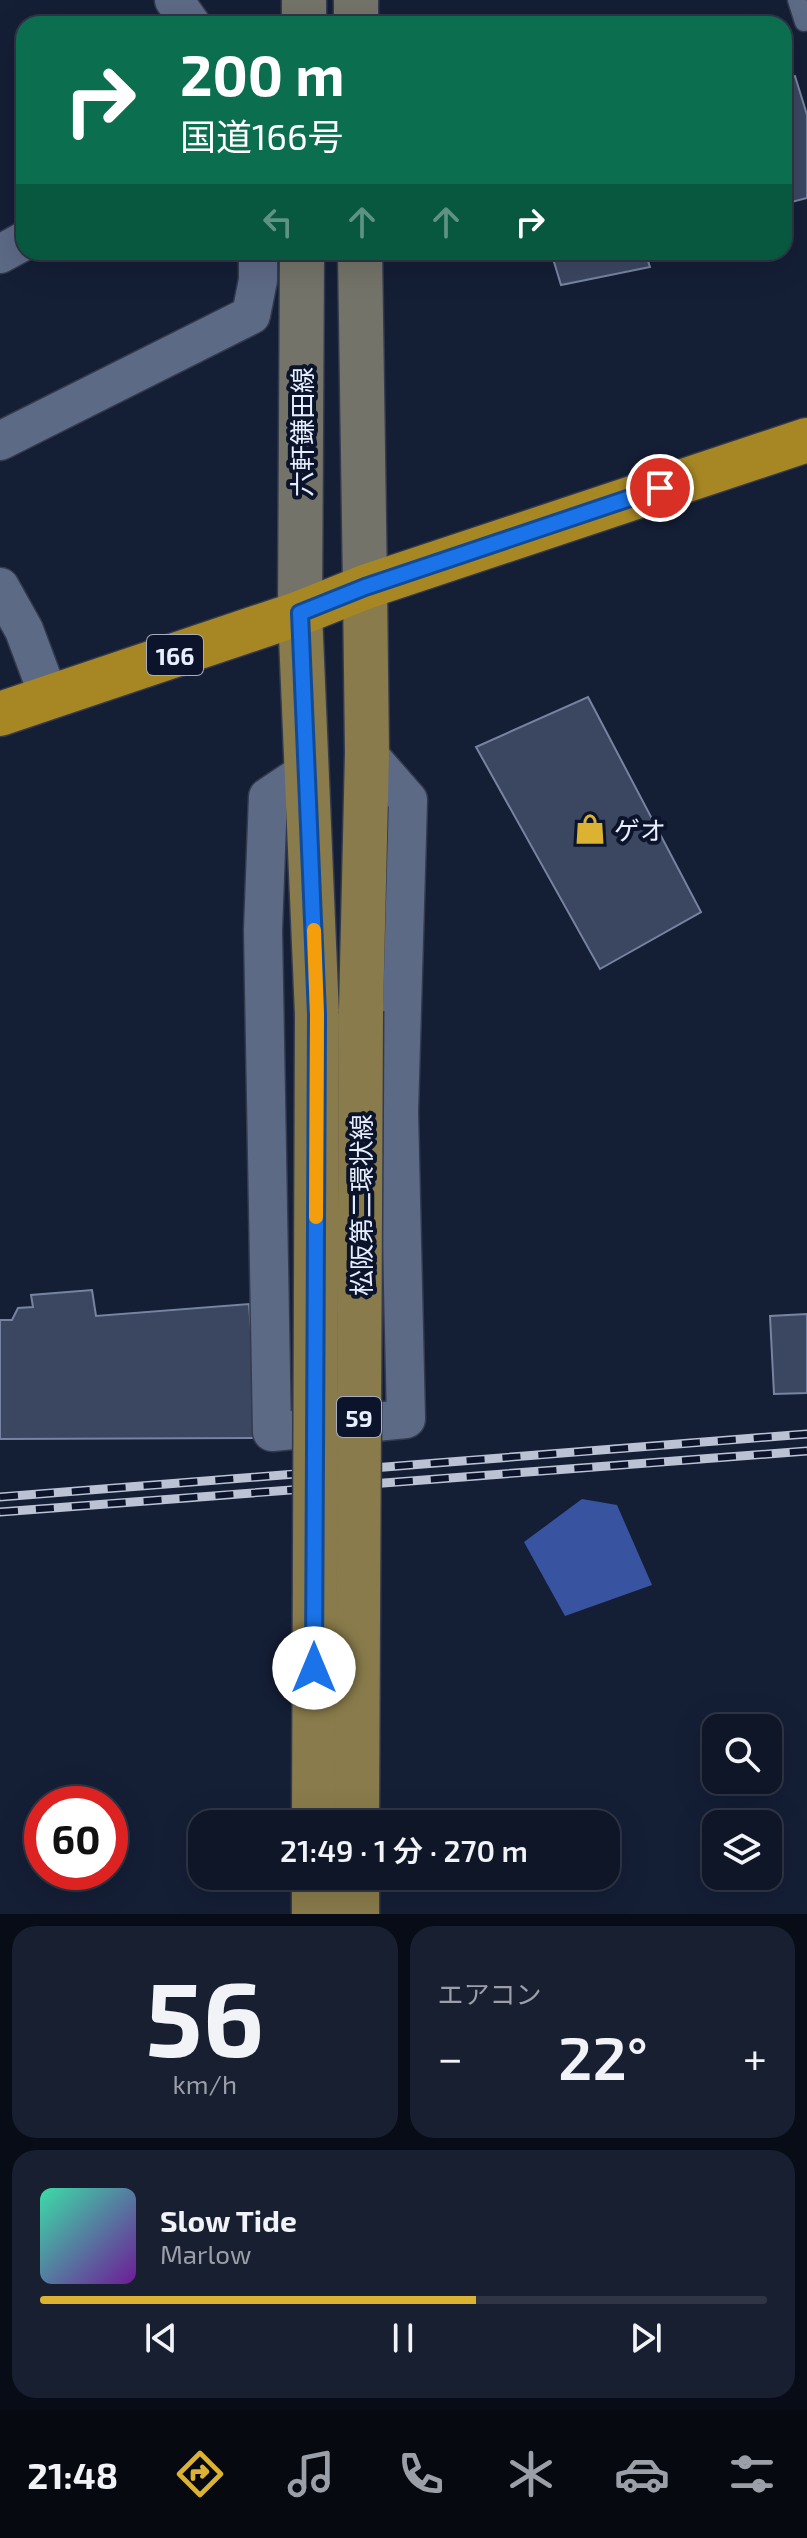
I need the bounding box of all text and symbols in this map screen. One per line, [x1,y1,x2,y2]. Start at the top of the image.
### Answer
text: 200 m [180,40,345,107]
icon: right [48,48,152,152]
text: 国道166号 [180,114,344,157]
icon: left [256,200,300,244]
icon: ahead [340,200,384,244]
icon: ahead [424,200,468,244]
icon: right [508,200,552,244]
street label: 六軒鎌田線 [286,367,317,497]
pin [626,454,694,522]
icon: arrive [638,466,682,510]
road number: 166 [147,635,203,675]
shop icon: ゲオ [573,812,607,846]
place label: ゲオ [614,814,666,845]
street label: 松阪第二環状線 [345,1114,376,1296]
road number: 59 [337,1397,381,1437]
position arrow [272,1626,356,1710]
map controls [702,1714,782,1890]
button: search [702,1714,782,1794]
speed limit sign: 60 [24,1786,128,1890]
button: layers [702,1810,782,1890]
text: 21:49 · 1 分 · 270 m [280,1832,528,1868]
text: 56 [145,1953,264,2078]
text: エアコン [438,1978,542,2009]
text: 22° [558,2020,648,2092]
text: − [438,2030,463,2083]
text: + [743,2030,767,2083]
text: km/h [172,2068,237,2099]
text: Slow Tide [160,2202,297,2238]
text: Marlow [160,2238,251,2269]
icon: previous [139,2316,183,2360]
icon: pause [381,2316,425,2360]
icon: next [624,2316,668,2360]
icon: directions [172,2446,228,2502]
icon: music [283,2446,339,2502]
icon: phone [393,2446,449,2502]
icon: climate [503,2446,559,2502]
icon: car [614,2446,670,2502]
icon: filters [724,2446,780,2502]
text: 21:48 [27,2453,118,2496]

